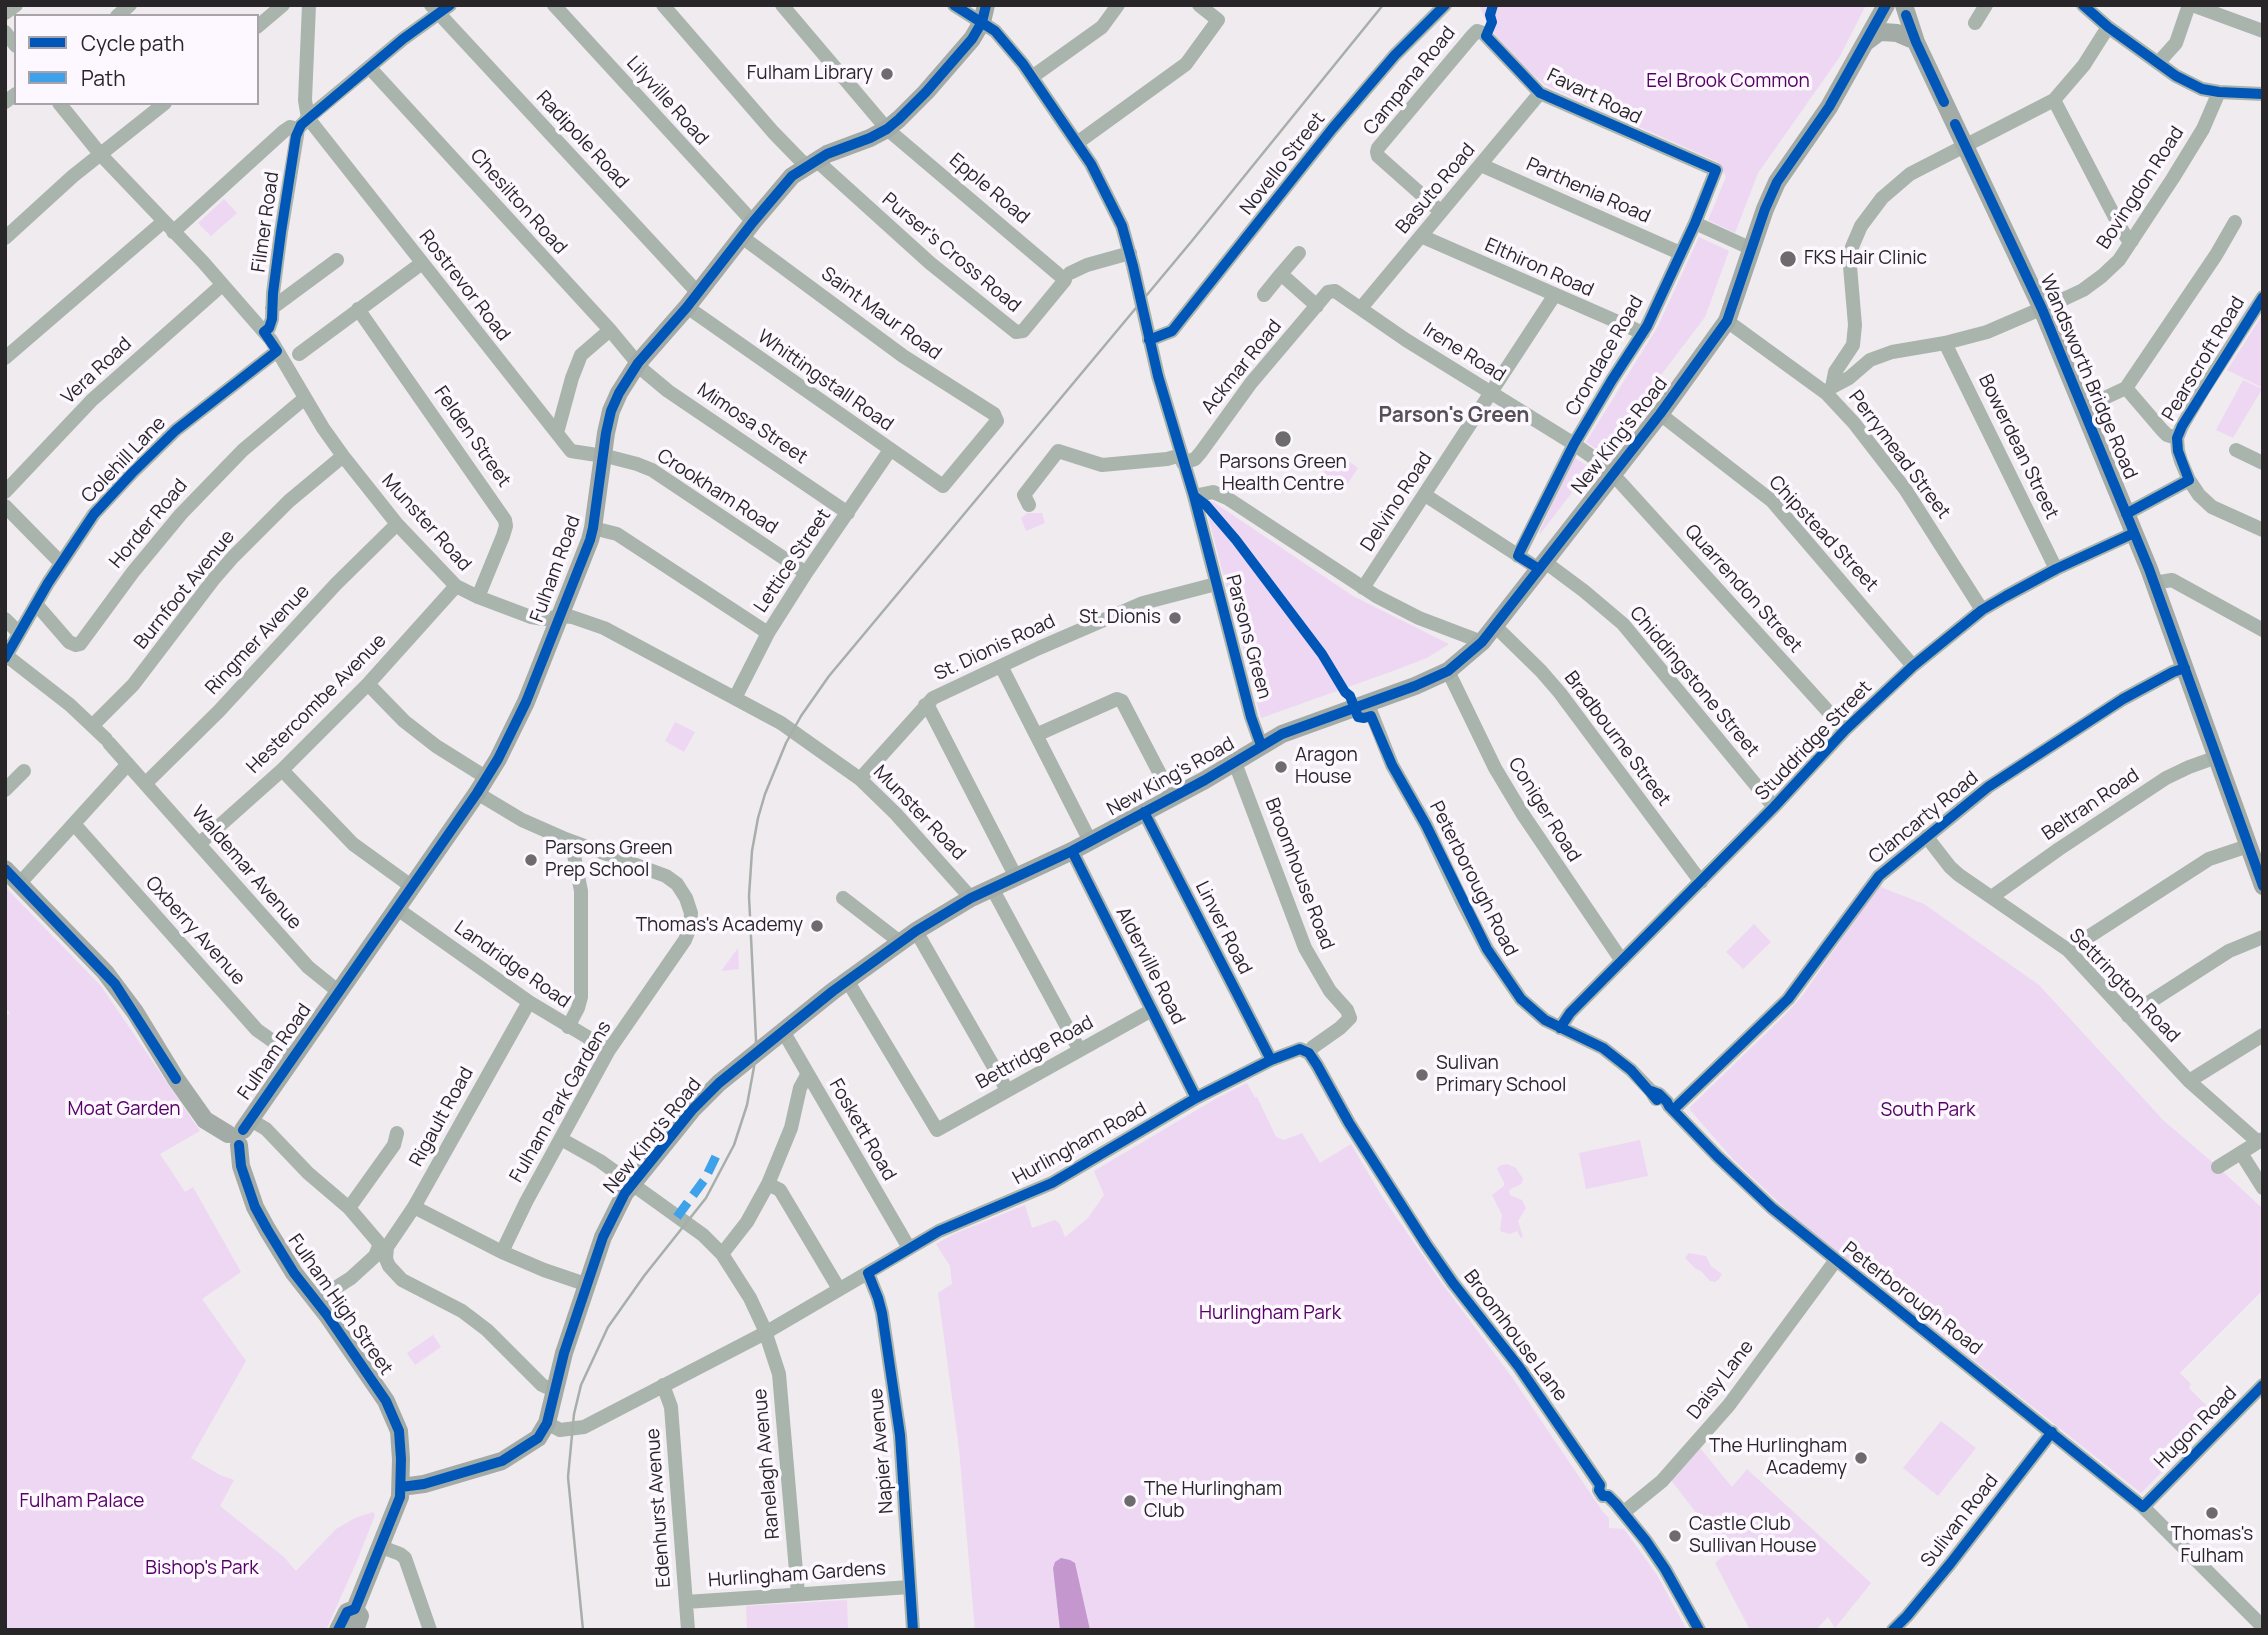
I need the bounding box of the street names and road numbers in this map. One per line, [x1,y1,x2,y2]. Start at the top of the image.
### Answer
street label: Campana Road [1359,22,1461,140]
street label: Lilyville Road [621,52,713,150]
street label: Favart Road [1543,64,1645,130]
street label: Radipole Road [531,86,633,194]
street label: Novello Street [1236,108,1330,220]
street label: Bovingdon Road [2093,122,2189,254]
street label: Basuto Road [1392,139,1480,239]
street label: Chesilton Road [465,145,571,259]
street label: Epple Road [944,149,1034,229]
street label: Parthenia Road [1522,153,1654,229]
street label: Filmer Road [248,170,284,274]
street label: Purser's Cross Road [877,188,1025,318]
street label: Rostrevor Road [414,226,514,346]
street label: Elthiron Road [1481,234,1597,302]
street label: Saint Maur Road [816,263,946,365]
street label: Wandsworth Bridge Road [2035,271,2141,483]
street label: Crondace Road [1561,292,1649,420]
street label: Pearscroft Road [2158,293,2250,425]
street label: Ackmar Road [1197,315,1287,419]
street label: Irene Road [1418,319,1510,387]
street label: Whittingstall Road [753,326,897,436]
street label: Vera Road [57,333,137,409]
street label: Bowerdean Street [1973,371,2063,523]
street label: New King's Road [1567,373,1673,499]
street label: Mimosa Street [693,379,811,469]
street label: Felden Street [429,382,515,492]
street label: Perrymead Street [1843,386,1955,524]
street label: Colehill Lane [77,412,171,508]
street label: Crookham Road [653,445,781,539]
street label: Delvino Road [1356,448,1438,556]
street label: Munster Road [377,470,475,576]
street label: Chipstead Street [1764,471,1882,597]
street label: Horder Road [105,475,193,573]
street label: Lettice Street [750,505,836,617]
street label: Fulham Road [526,512,586,626]
street label: Quarrendon Street [1679,520,1807,658]
street label: Burnfoot Avenue [130,526,240,654]
street label: Parsons Green [1220,572,1276,702]
street label: Ringmer Avenue [201,580,315,700]
street label: Chiddingstone Street [1624,602,1764,762]
street label: St. Dionis Road [931,610,1059,686]
street label: Hestercombe Avenue [243,630,391,778]
street label: Bradbourne Street [1559,667,1675,811]
street label: Studdridge Street [1751,676,1877,806]
street label: New King's Road [1104,733,1238,821]
street label: Coniger Road [1503,754,1585,866]
street label: Munster Road [868,761,970,865]
street label: Beltran Road [2038,764,2144,846]
street label: Clancarty Road [1865,767,1983,869]
street label: Broomhouse Road [1260,795,1338,953]
street label: Peterborough Road [1424,798,1522,960]
street label: Waldemar Avenue [186,802,306,934]
street label: Oxberry Avenue [140,872,250,990]
street label: Linver Road [1190,878,1256,978]
street label: Alderville Road [1111,904,1189,1028]
street label: Landridge Road [450,917,574,1013]
street label: Settrington Road [2064,924,2184,1048]
street label: Fulham Road [234,1000,316,1104]
street label: Bettridge Road [972,1011,1098,1095]
street label: Fulham Park Gardens [505,1017,617,1187]
street label: Rigault Road [405,1063,479,1171]
street label: New King's Road [600,1074,706,1198]
street label: Foskett Road [824,1075,900,1185]
street label: Hurlingham Road [1009,1098,1151,1190]
street label: Fulham High Street [283,1230,397,1380]
street label: Peterborough Road [1838,1237,1986,1361]
street label: Broomhouse Lane [1458,1266,1572,1406]
street label: Daisy Lane [1683,1336,1759,1424]
street label: Hugon Road [2150,1382,2242,1474]
street label: Napier Avenue [865,1387,899,1515]
street label: Ranelagh Avenue [749,1388,785,1540]
street label: Edenhurst Avenue [642,1428,676,1588]
street label: Sulivan Road [1917,1470,2003,1572]
street label: Hurlingham Gardens [707,1557,887,1593]

